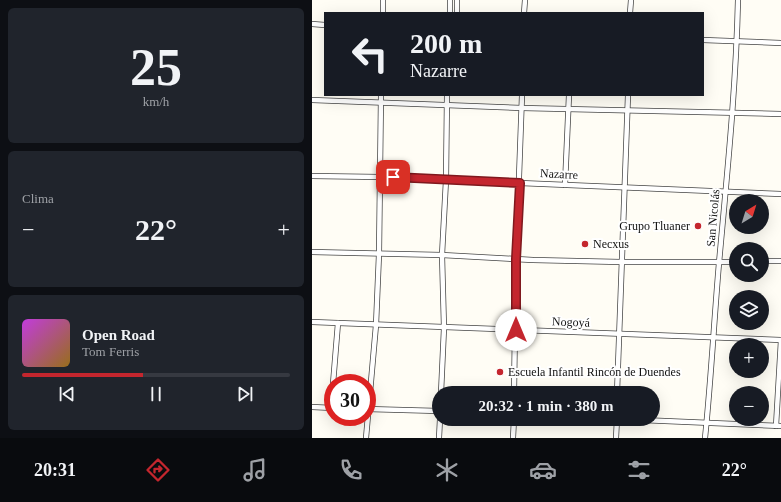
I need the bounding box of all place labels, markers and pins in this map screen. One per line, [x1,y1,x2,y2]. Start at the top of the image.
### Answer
pin [376,160,410,194]
place label: Grupo Tluaner [619,219,690,233]
marker: Grupo Tluaner [693,221,703,231]
place label: Necxus [593,237,629,251]
marker: Necxus [580,239,590,249]
place label: Escuela Infantil Rincón de Duendes [508,365,681,379]
marker: Escuela Infantil Rincón de Duendes [495,367,505,377]

